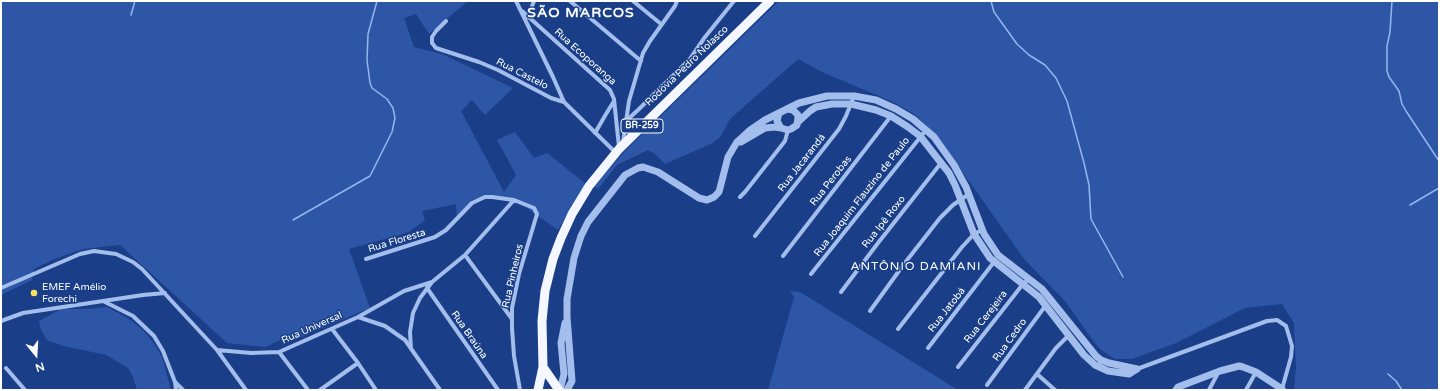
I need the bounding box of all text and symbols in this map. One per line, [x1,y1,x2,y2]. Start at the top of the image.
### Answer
district label: SÃO MARCOS [527,5,635,21]
street label: Rodovia Pedro Nolasco [643,23,731,109]
street label: Rua Ecoporanga [552,26,618,88]
street label: Rua Castelo [494,56,550,92]
road number: BR-259 [621,119,663,133]
street label: Rua Jacarandá [776,132,828,194]
street label: Rua Joaquim Flauzino de Paulo [812,135,912,259]
street label: Rua Perobas [808,154,854,208]
street label: Rua Ipê Roxo [860,193,908,251]
street label: Rua Floresta [367,227,427,255]
street label: Rua Pinheiros [500,243,526,309]
district label: ANTÔNIO DAMIANI [850,260,982,274]
place label: EMEF Amélio Forechi [42,281,106,304]
street label: Rua Jatobá [926,285,968,335]
marker: EMEF Amélio Forechi [29,288,39,298]
street label: Rua Cerejeira [962,288,1010,346]
street label: Rua Universal [280,309,344,347]
street label: Rua Braúna [448,309,490,361]
street label: Rua Cedro [990,316,1030,364]
north arrow [16,335,56,375]
text: N [34,359,46,374]

